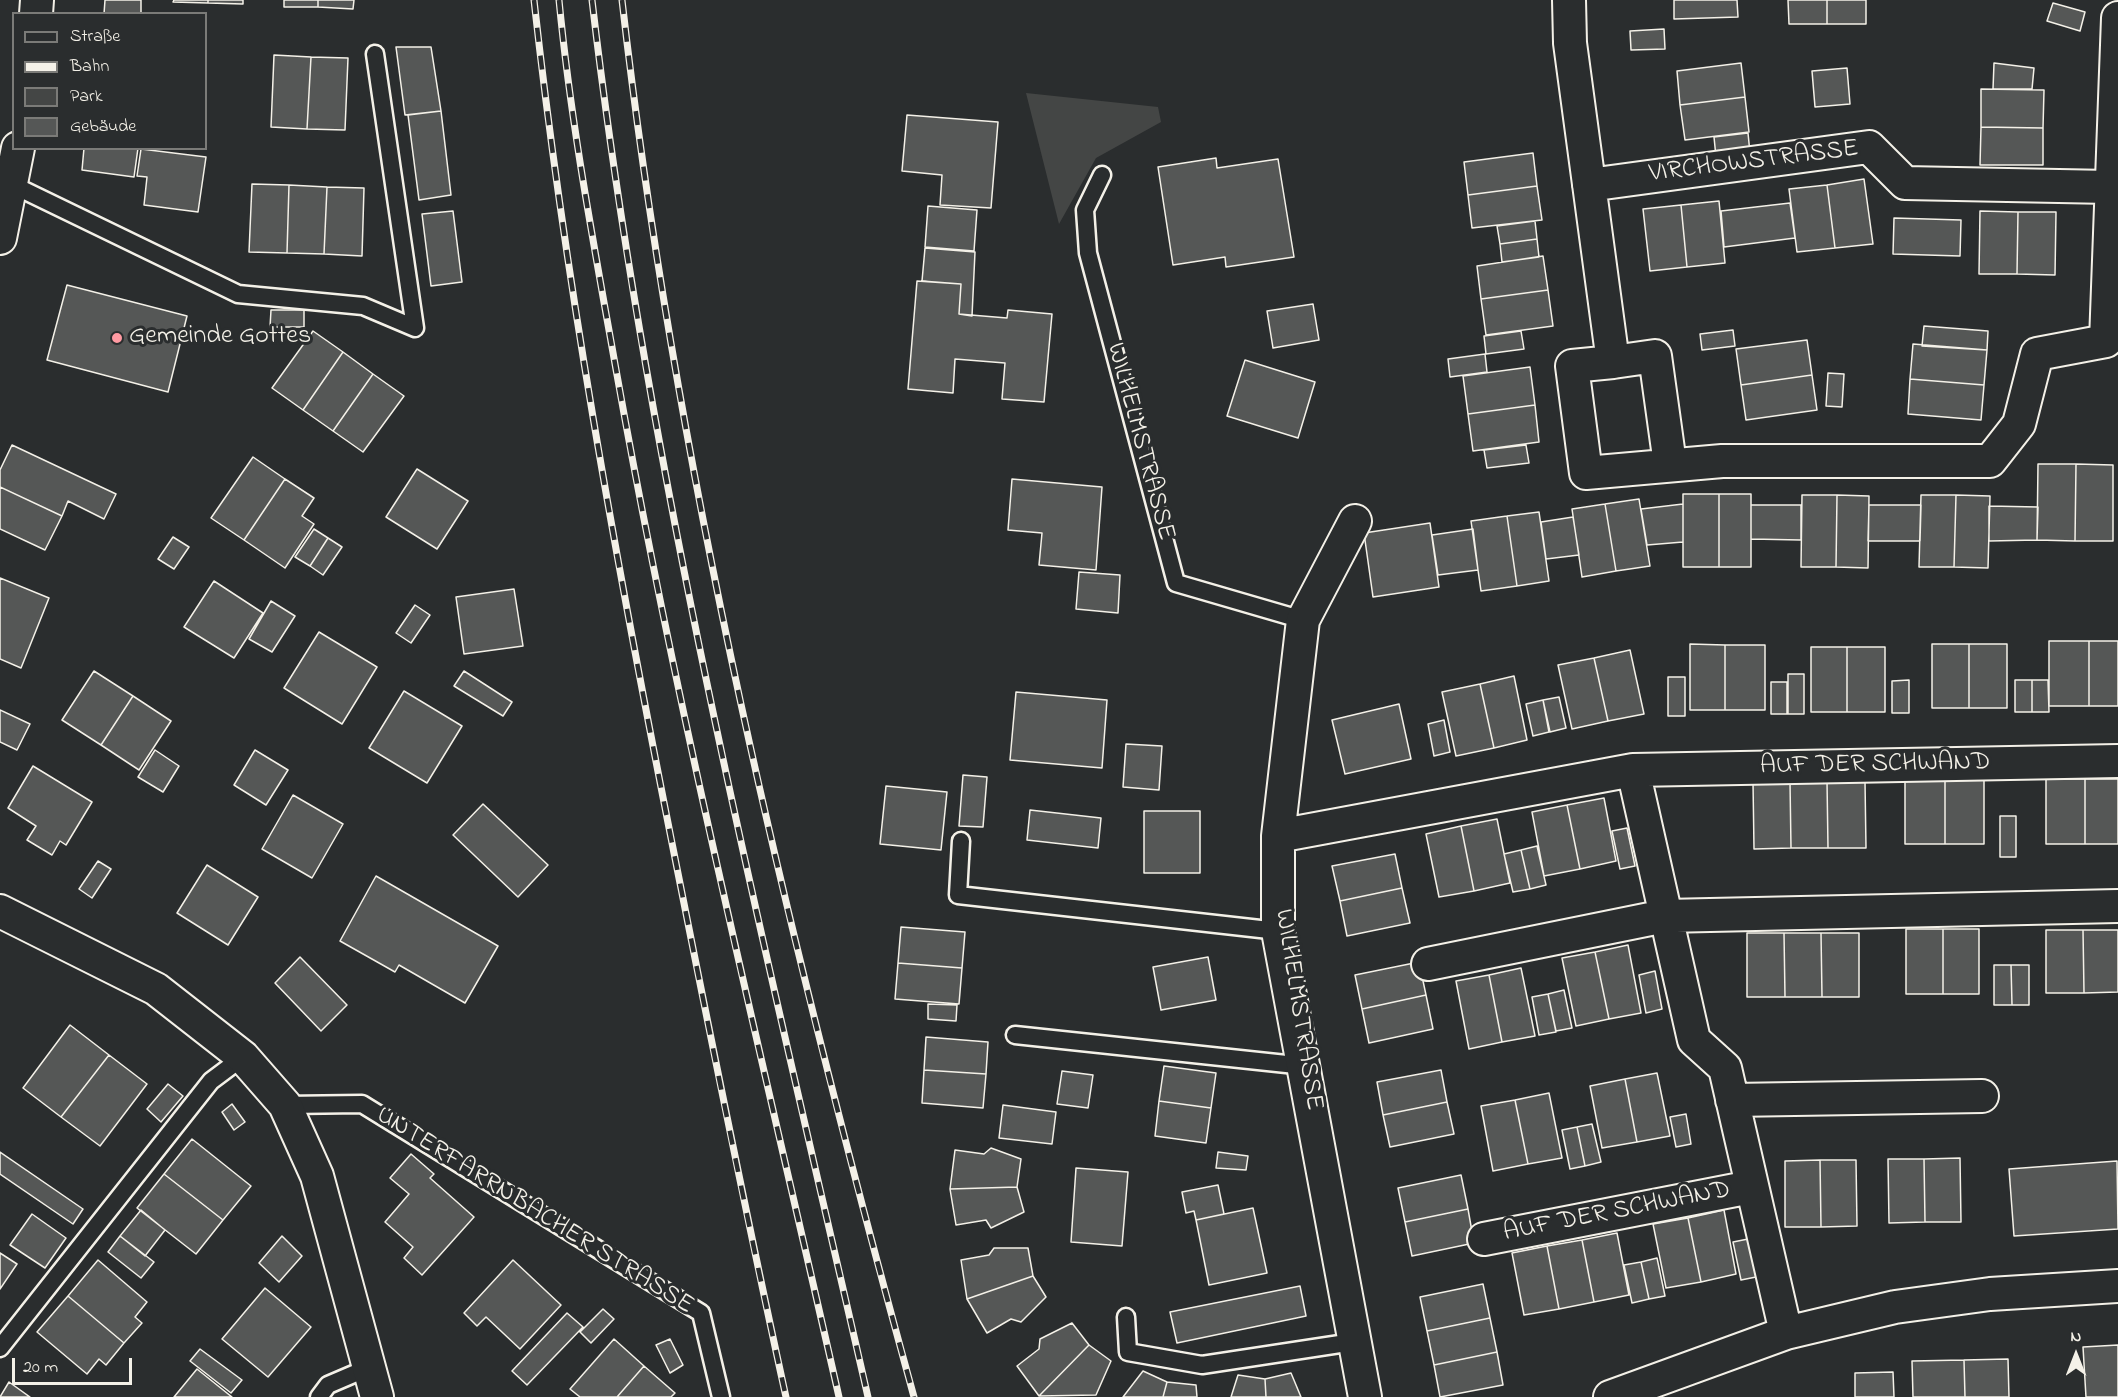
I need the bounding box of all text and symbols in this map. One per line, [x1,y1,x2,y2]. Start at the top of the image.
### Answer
legend [12,12,207,150]
text: Straße [70,24,120,50]
text: Bahn [70,54,109,80]
text: Park [70,84,103,110]
text: Gebäude [70,114,136,140]
street label: VIRCHOWSTRASSE [1648,135,1860,191]
place label: Gemeinde Gottes [129,322,311,354]
marker: Gemeinde Gottes [110,331,124,345]
street label: WILHELMSTRASSE [1098,340,1180,544]
street label: AUF DER SCHWAND [1760,748,1990,784]
street label: WILHELMSTRASSE [1266,907,1328,1113]
street label: UNTERFARRNBACHER STRASSE [369,1101,699,1323]
street label: AUF DER SCHWAND [1501,1176,1733,1250]
north arrow [2046,1325,2106,1385]
text: N [2071,1325,2081,1349]
scale bar [15,1346,135,1384]
text: 20 m [23,1355,58,1381]

